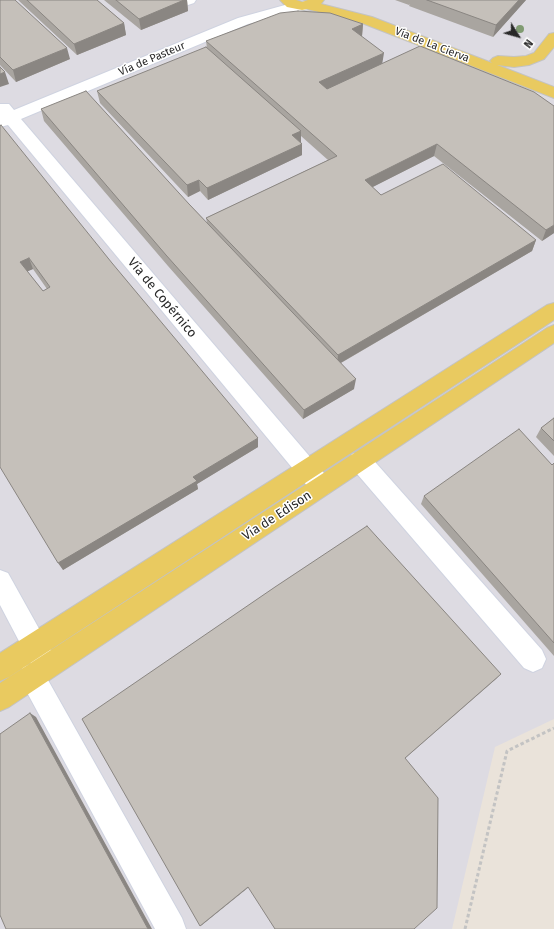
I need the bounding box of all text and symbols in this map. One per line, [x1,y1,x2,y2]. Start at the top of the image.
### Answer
north arrow [498,16,538,56]
street label: Vía de La Cierva [393,25,471,65]
text: N [521,37,535,50]
street label: Vía de Pasteur [117,39,187,79]
street label: Vía de Copérnico [124,255,200,341]
street label: Vía de Edison [240,488,314,544]

